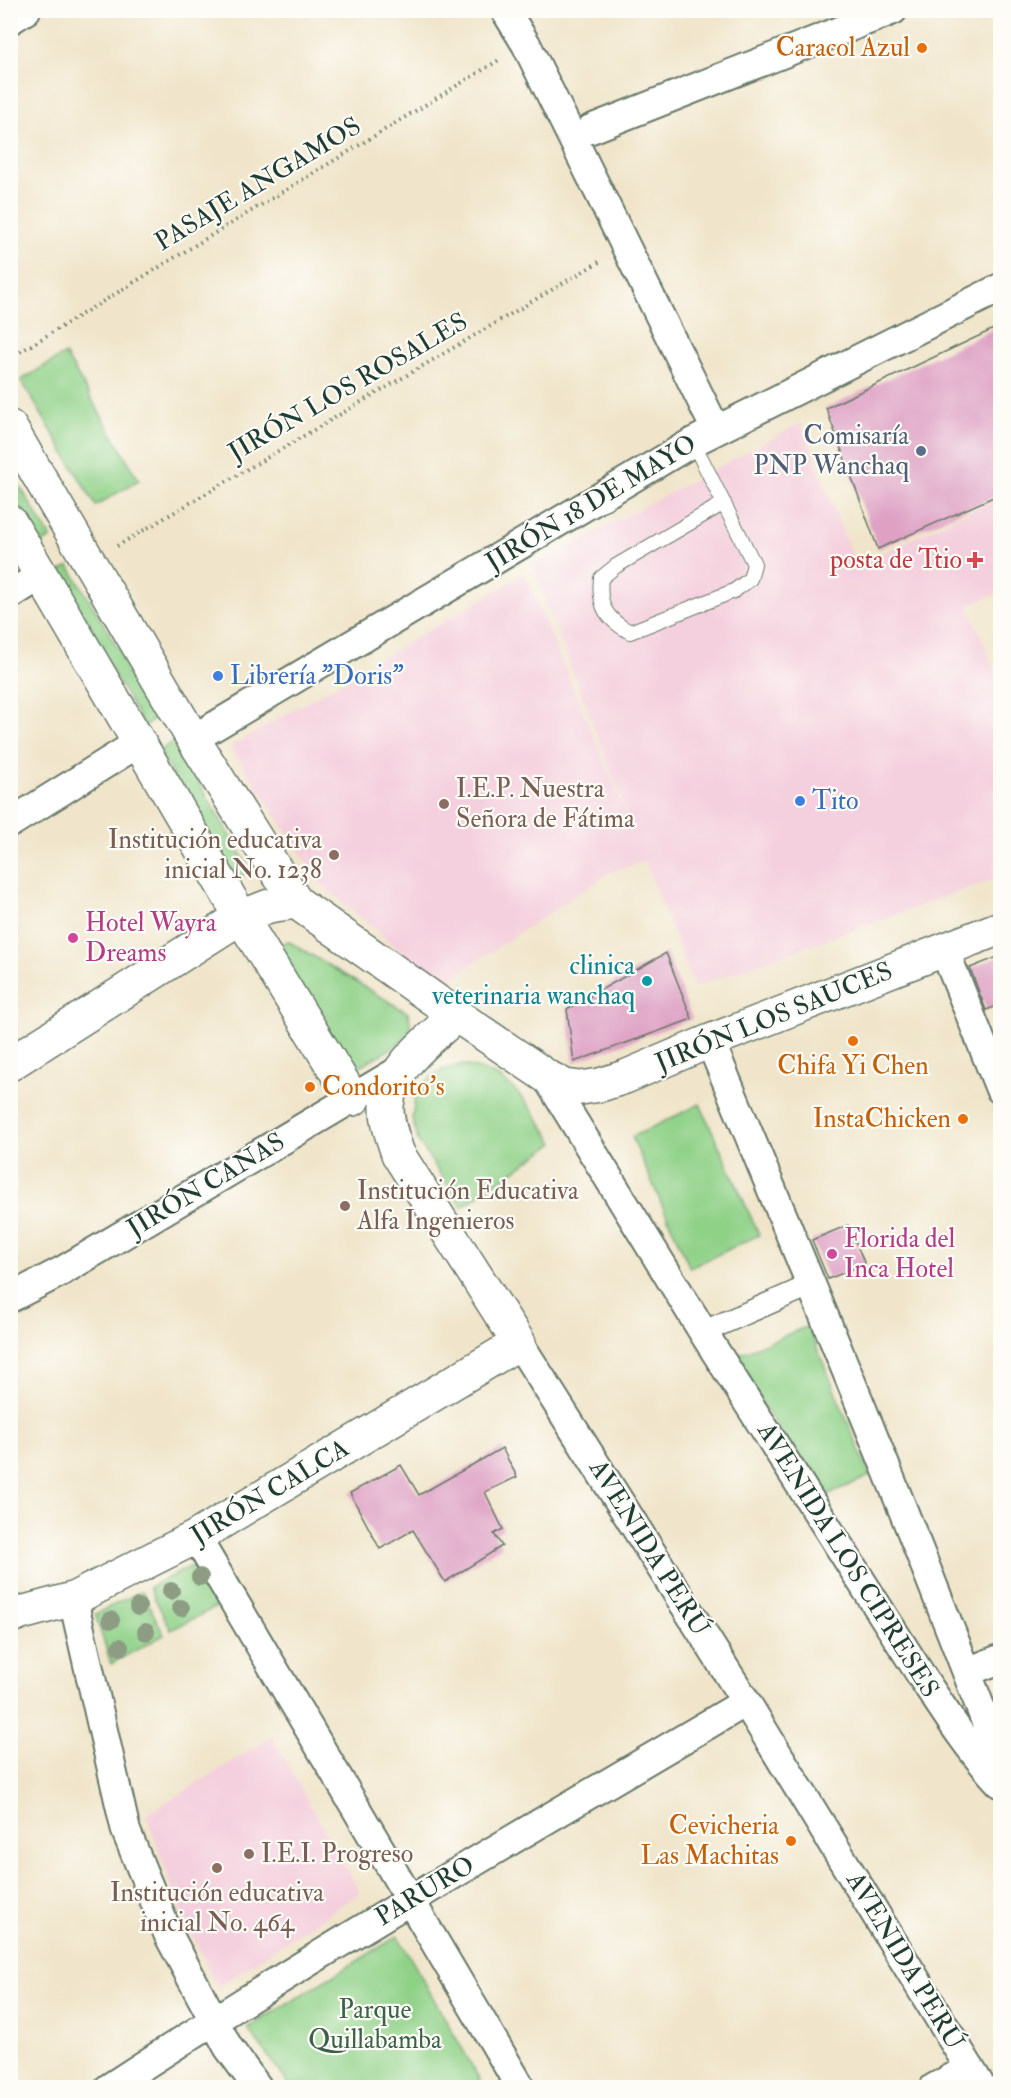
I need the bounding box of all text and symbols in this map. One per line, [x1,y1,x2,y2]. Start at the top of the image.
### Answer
place label: Caracol Azul [776,32,910,64]
marker: Caracol Azul [915,41,929,55]
street label: PASAJE ANGAMOS [149,110,367,258]
street label: JIRÓN LOS ROSALES [221,304,473,469]
place label: Comisaría PNP Wanchaq [753,420,909,482]
street label: JIRÓN 18 DE MAYO [478,426,702,579]
marker: Comisaría PNP Wanchaq [914,444,928,458]
place label: posta de Ttio [829,544,962,577]
marker: posta de Ttio [966,551,984,569]
place label: Librería "Doris" [230,660,404,692]
marker: Librería "Doris" [211,669,225,683]
place label: I.E.P. Nuestra Señora de Fátima [456,773,635,835]
place label: Tito [812,785,859,817]
marker: Tito [793,794,807,808]
marker: I.E.P. Nuestra Señora de Fátima [437,797,451,811]
place label: Institución educativa inicial No. 1238 [108,824,322,886]
marker: Institución educativa inicial No. 1238 [327,848,341,862]
place label: Hotel Wayra Dreams [85,907,217,969]
marker: Hotel Wayra Dreams [66,931,80,945]
place label: clinica veterinaria wanchaq [431,950,635,1012]
street label: JIRÓN LOS SAUCES [649,953,897,1080]
marker: clinica veterinaria wanchaq [640,974,654,988]
marker: Chifa Yi Chen [846,1034,860,1048]
place label: Chifa Yi Chen [777,1050,929,1082]
place label: Condorito's [322,1071,445,1103]
marker: Condorito's [303,1080,317,1094]
place label: InstaChicken [813,1103,951,1135]
marker: InstaChicken [956,1112,970,1126]
street label: JIRÓN CANAS [120,1124,291,1245]
place label: Institución Educativa Alfa Ingenieros [356,1175,579,1237]
marker: Institución Educativa Alfa Ingenieros [338,1199,352,1213]
place label: Florida del Inca Hotel [844,1223,955,1285]
marker: Florida del Inca Hotel [825,1247,839,1261]
street label: AVENIDA LOS CIPRESES [750,1416,946,1703]
street label: JIRÓN CALCA [183,1430,355,1552]
street label: AVENIDA PERÚ [581,1452,718,1642]
place label: Cevicheria Las Machitas [640,1810,779,1872]
marker: Cevicheria Las Machitas [784,1834,798,1848]
place label: I.E.I. Progreso [261,1838,413,1870]
marker: I.E.I. Progreso [242,1847,256,1861]
street label: PARURO [370,1849,480,1933]
marker: Institución educativa inicial No. 464 [210,1861,224,1875]
street label: AVENIDA PERÚ [839,1864,973,2056]
place label: Institución educativa inicial No. 464 [110,1877,324,1939]
park label: Parque Quillabamba [308,1994,442,2056]

